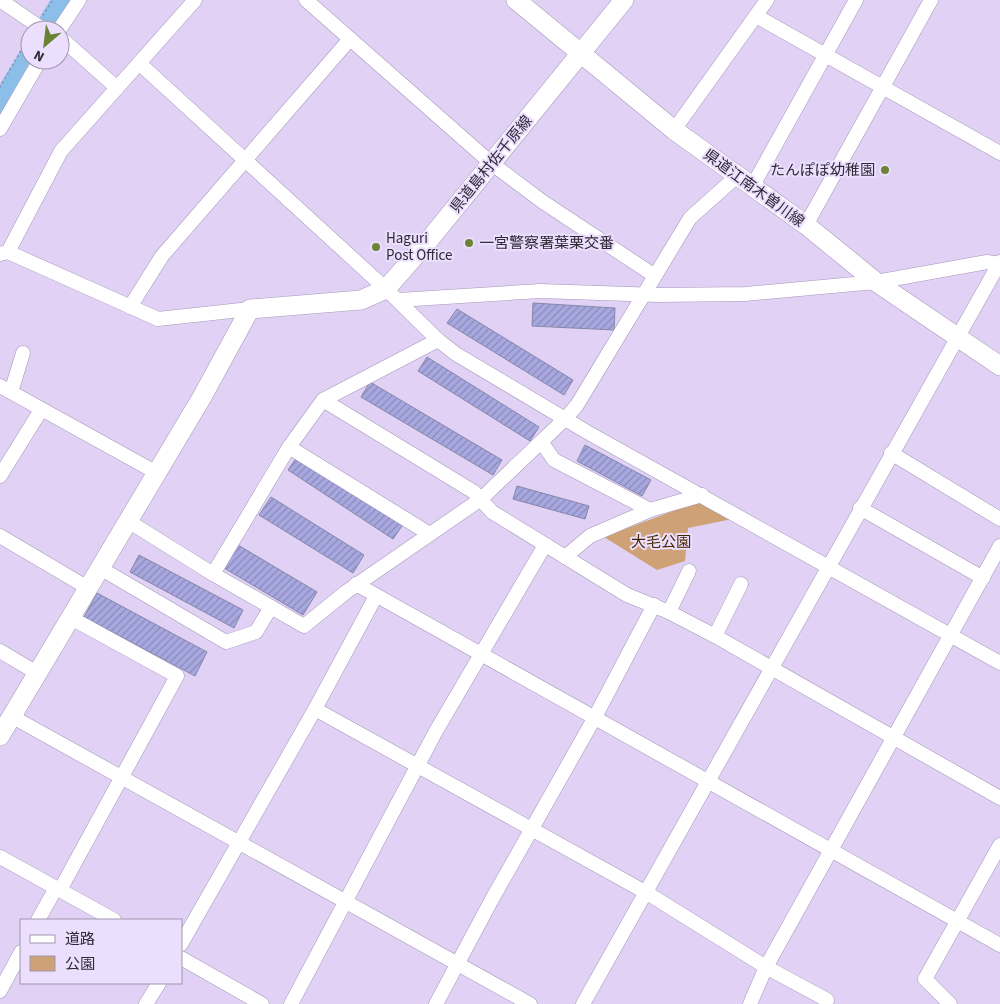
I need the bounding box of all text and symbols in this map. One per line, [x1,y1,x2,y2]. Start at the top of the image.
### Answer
north arrow [20,20,70,70]
text: N [31,45,48,67]
street label: 県道島村佐千原線 [445,111,537,218]
street label: 県道江南木曽川線 [699,145,808,232]
place label: たんぽぽ幼稚園 [770,160,875,181]
marker: たんぽぽ幼稚園 [879,164,891,176]
place label: Haguri Post Office [386,228,453,266]
place label: 一宮警察署葉栗交番 [479,233,614,254]
marker: 一宮警察署葉栗交番 [463,237,475,249]
marker: Haguri Post Office [370,241,382,253]
park label: 大毛公園 [631,532,691,553]
legend [20,919,182,984]
text: 道路 [65,929,95,950]
text: 公園 [65,954,95,975]

